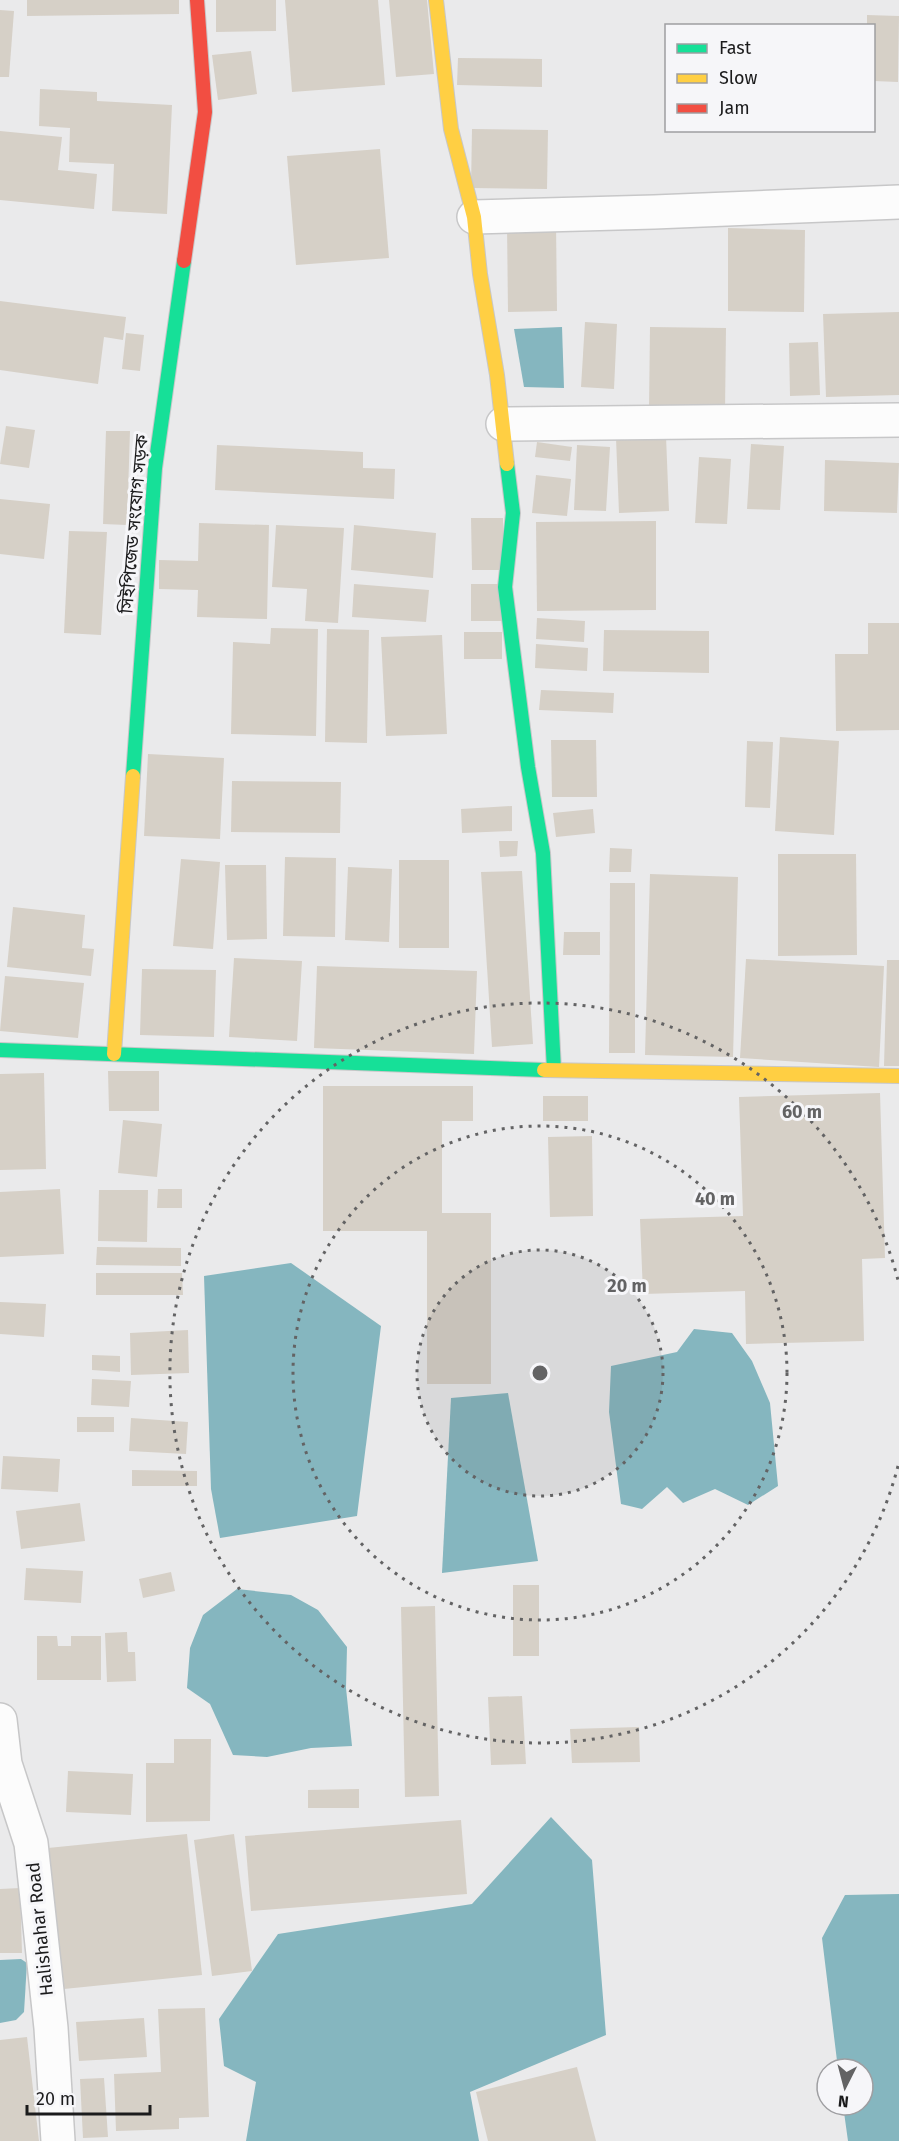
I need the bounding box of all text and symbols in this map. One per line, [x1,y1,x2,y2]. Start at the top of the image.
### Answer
legend [665,24,875,132]
text: Fast [719,37,752,59]
text: Slow [719,67,758,89]
text: Jam [719,97,750,119]
street label: সিইপিজেড সংযোগ সড়ক [115,433,153,615]
text: 60 m [782,1101,822,1123]
text: 40 m [695,1188,735,1210]
text: 20 m [607,1275,647,1297]
centre of rings [530,1363,550,1383]
street label: Halishahar Road [22,1861,58,1997]
north arrow [815,2057,875,2117]
scale bar [27,2078,150,2116]
text: 20 m [36,2088,75,2110]
text: N [837,2091,850,2111]

